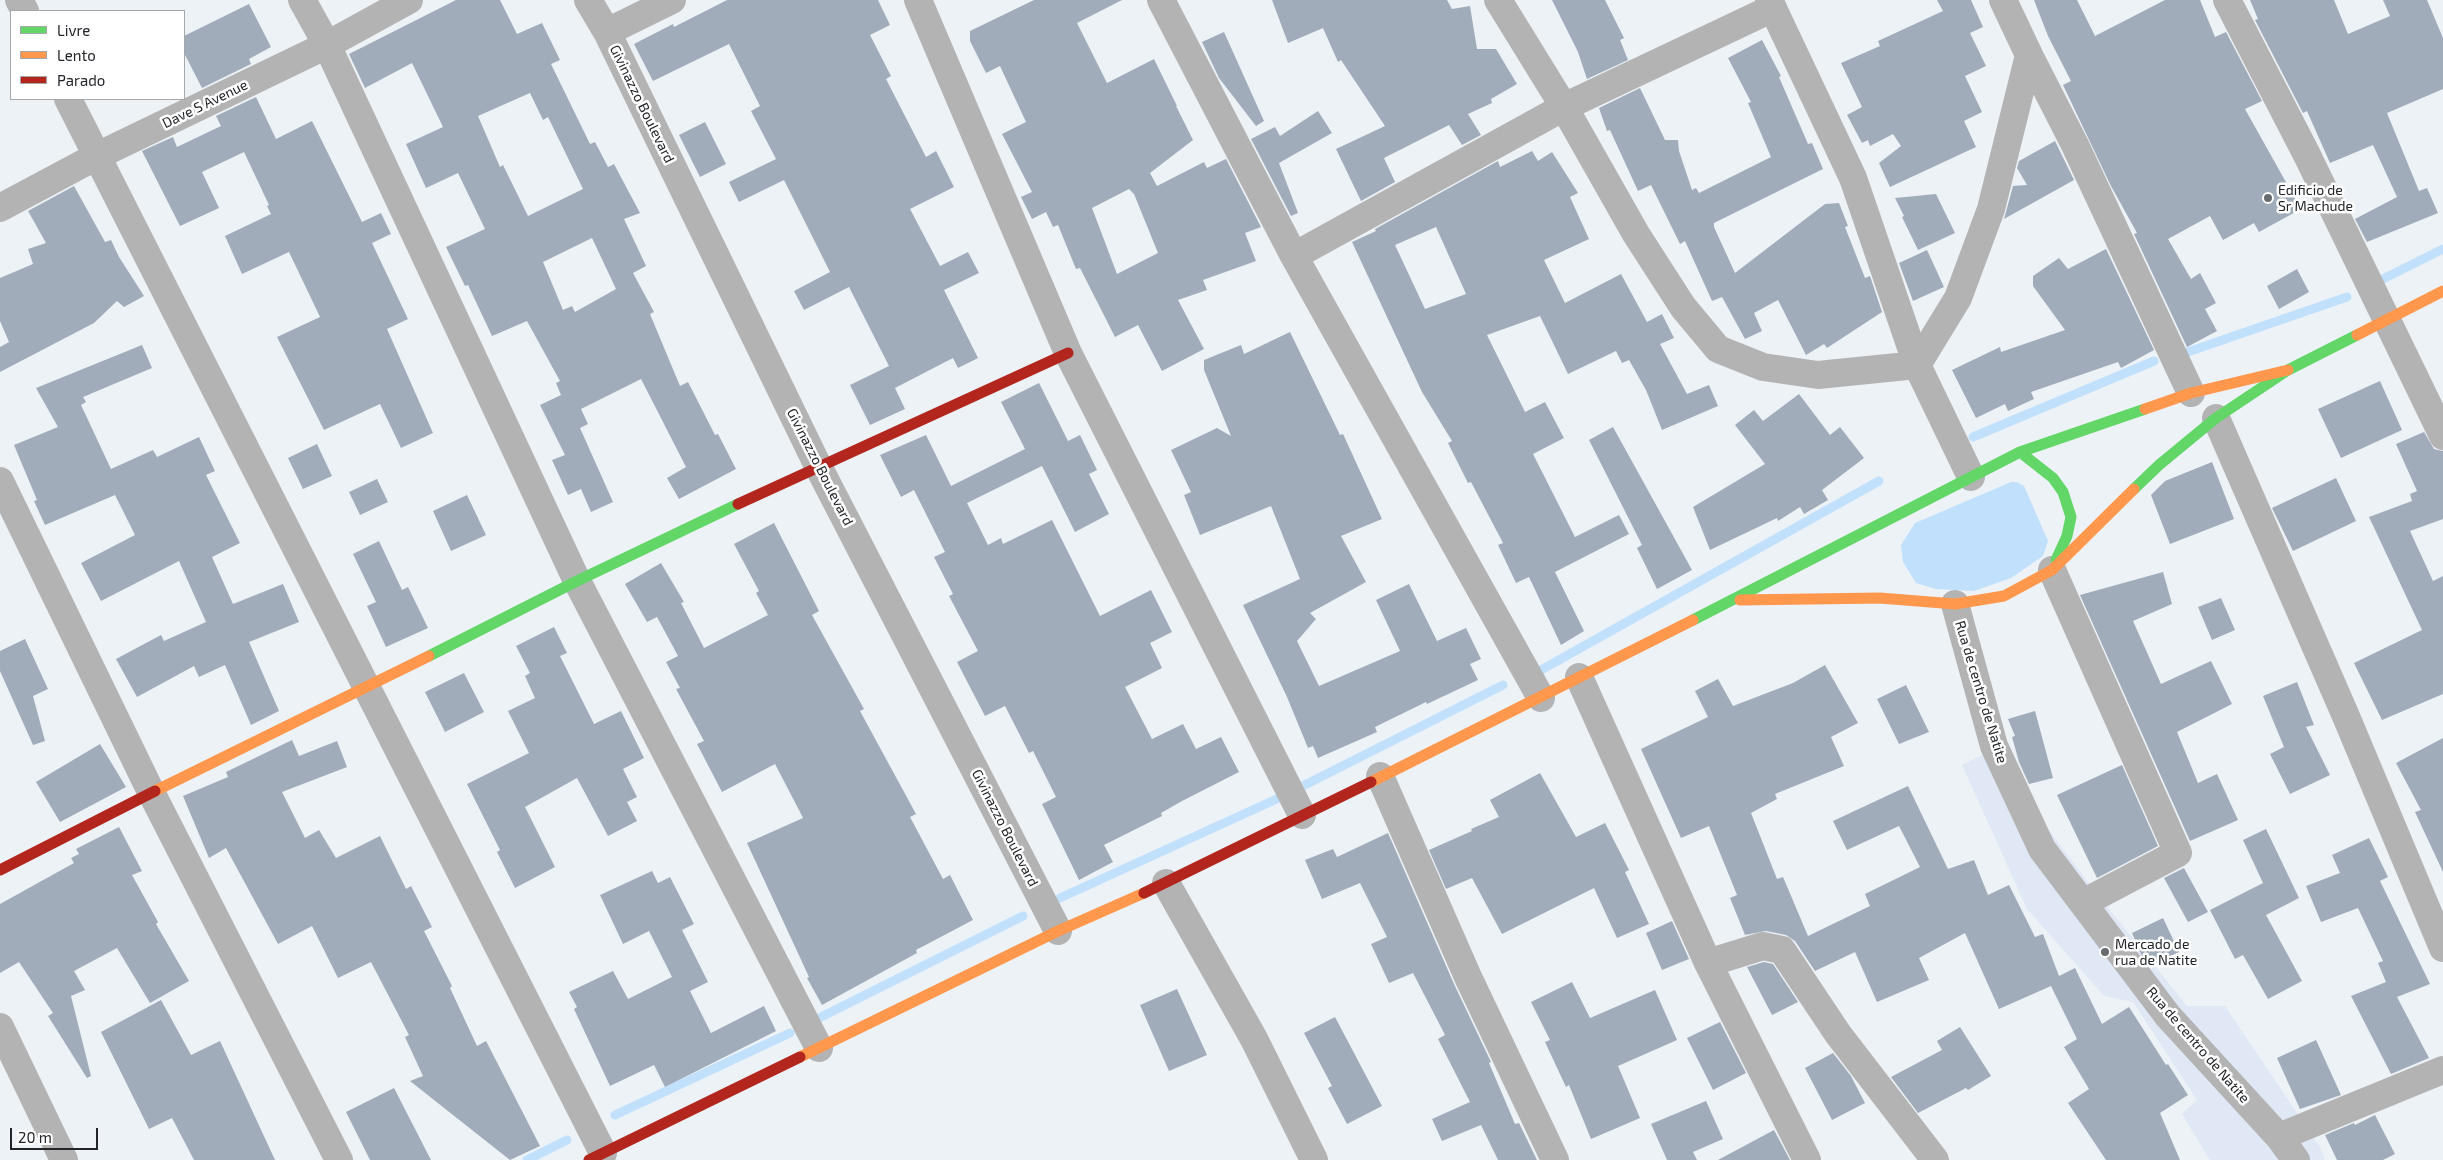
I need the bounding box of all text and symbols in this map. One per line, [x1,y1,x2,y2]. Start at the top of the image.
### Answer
legend [10,10,185,100]
text: Livre [57,21,90,39]
street label: Givinazzo Boulevard [606,42,678,166]
text: Lento [57,46,96,64]
text: Parado [57,71,105,89]
street label: Dave S Avenue [160,76,250,132]
place label: Edificio de Sr Machude [2278,182,2353,214]
marker: Edificio de Sr Machude [2262,192,2274,204]
street label: Givinazzo Boulevard [783,406,857,528]
street label: Rua de centro de Natite [1951,619,2011,765]
street label: Givinazzo Boulevard [968,767,1042,889]
place label: Mercado de rua de Natite [2115,936,2197,969]
marker: Mercado de rua de Natite [2099,946,2111,958]
street label: Rua de centro de Natite [2143,984,2253,1106]
scale bar [12,1118,100,1150]
text: 20 m [18,1128,52,1146]

